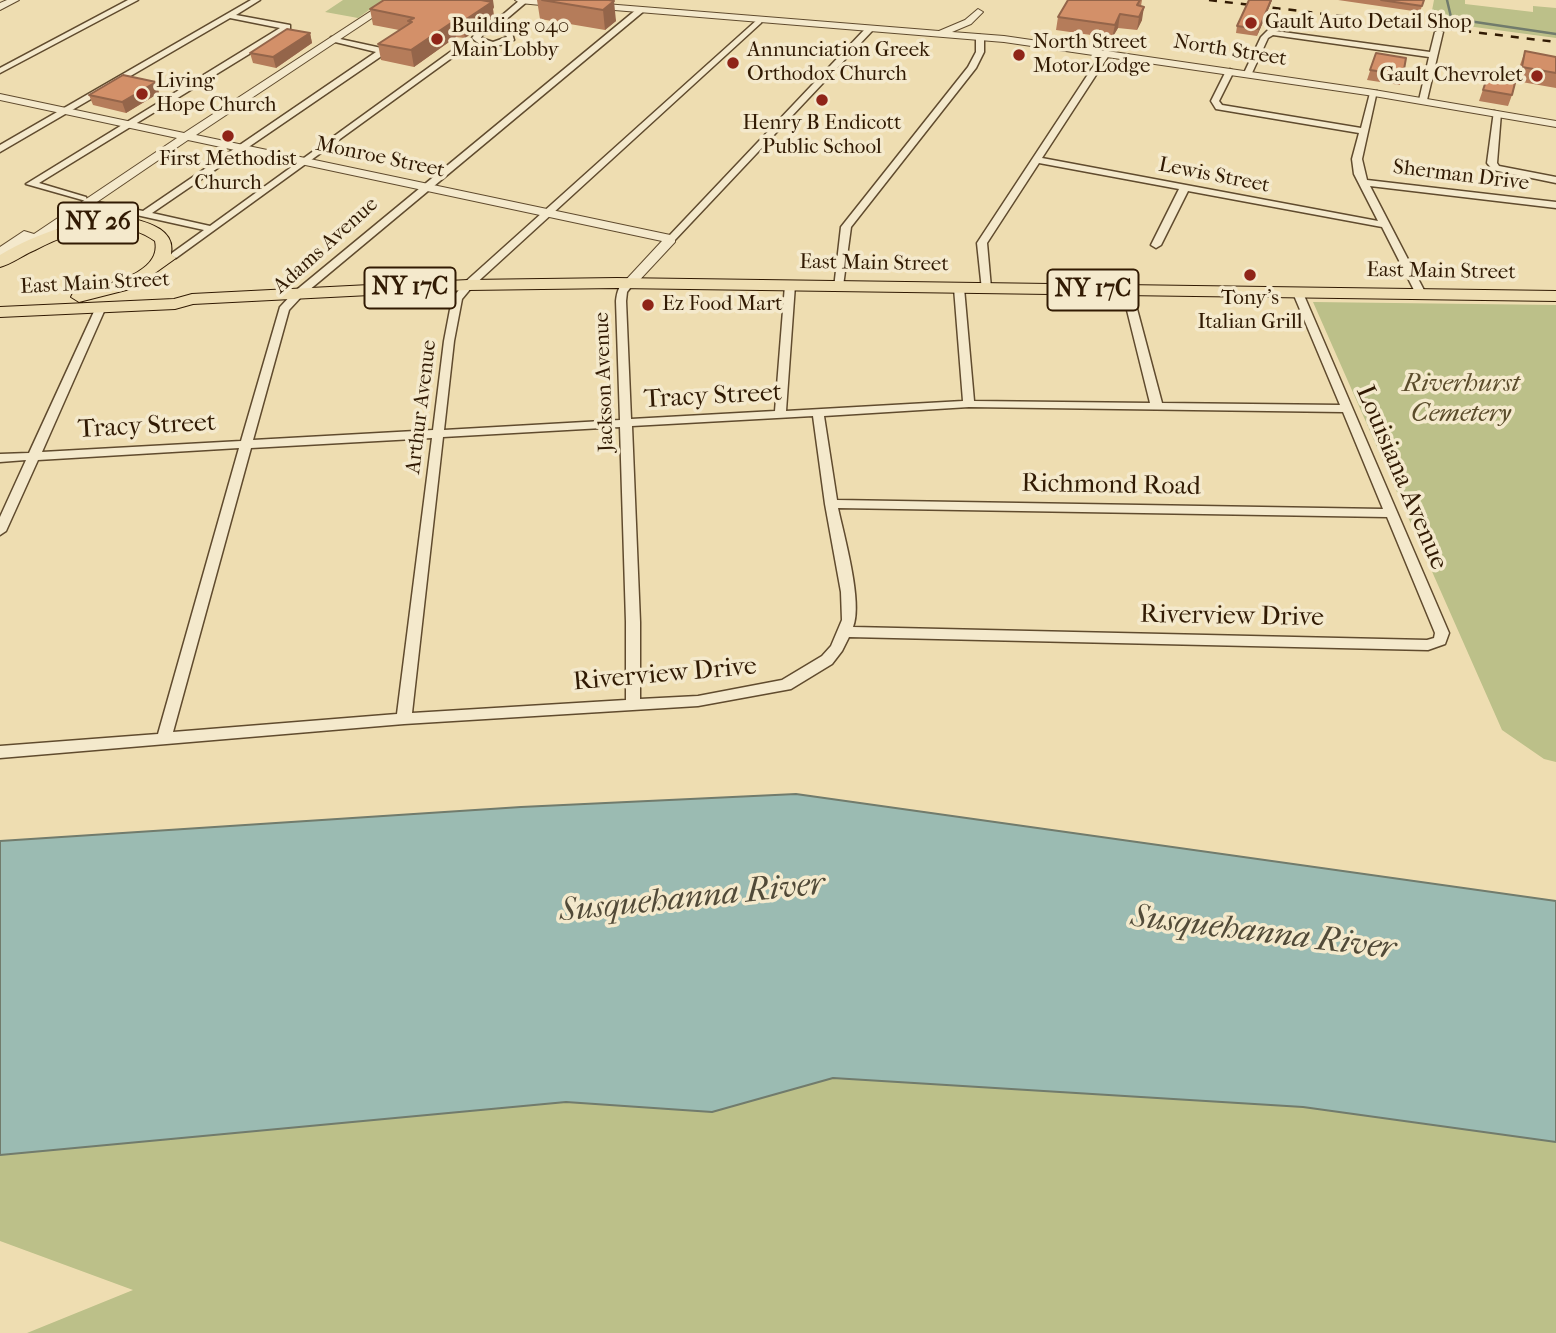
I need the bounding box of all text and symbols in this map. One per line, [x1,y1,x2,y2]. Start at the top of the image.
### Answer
place label: Gault Auto Detail Shop [1265,10,1472,36]
place label: Building 040 Main Lobby [451,14,569,64]
marker: Gault Auto Detail Shop [1243,15,1259,31]
place label: North Street Motor Lodge [1033,30,1150,80]
street label: North Street [1172,30,1288,72]
marker: Building 040 Main Lobby [429,31,445,47]
place label: Annunciation Greek Orthodox Church [747,38,930,88]
marker: North Street Motor Lodge [1011,47,1027,63]
marker: Annunciation Greek Orthodox Church [725,55,741,71]
place label: Gault Chevrolet [1380,63,1523,89]
marker: Gault Chevrolet [1529,68,1545,84]
place label: Living Hope Church [156,69,277,119]
marker: Living Hope Church [134,86,150,102]
marker: Henry B Endicott Public School [814,92,830,108]
place label: Henry B Endicott Public School [743,111,901,161]
marker: First Methodist Church [220,128,236,144]
street label: Monroe Street [313,132,447,184]
place label: First Methodist Church [159,147,297,197]
street label: Lewis Street [1156,153,1272,199]
street label: Sherman Drive [1391,155,1531,197]
street label: Adams Avenue [268,192,384,300]
road number: NY 26 [58,202,138,244]
street label: East Main Street [799,250,949,278]
street label: East Main Street [1366,258,1516,286]
marker: Tony’s Italian Grill [1242,267,1258,283]
street label: East Main Street [20,268,170,300]
road number: NY 17C [364,268,456,309]
road number: NY 17C [1048,270,1138,310]
place label: Tony’s Italian Grill [1197,286,1303,336]
place label: Ez Food Mart [662,292,782,318]
marker: Ez Food Mart [640,297,656,313]
street label: Jackson Avenue [590,312,620,452]
street label: Arthur Avenue [401,339,443,475]
park label: Riverhurst Cemetery [1402,369,1520,430]
street label: Tracy Street [643,378,783,416]
street label: Louisiana Avenue [1348,381,1454,575]
street label: Tracy Street [77,408,217,446]
street label: Richmond Road [1021,469,1201,503]
street label: Riverview Drive [1140,600,1324,634]
street label: Riverview Drive [572,651,758,699]
water label: Susquehanna River [557,865,827,933]
water label: Susquehanna River [1128,898,1398,970]

